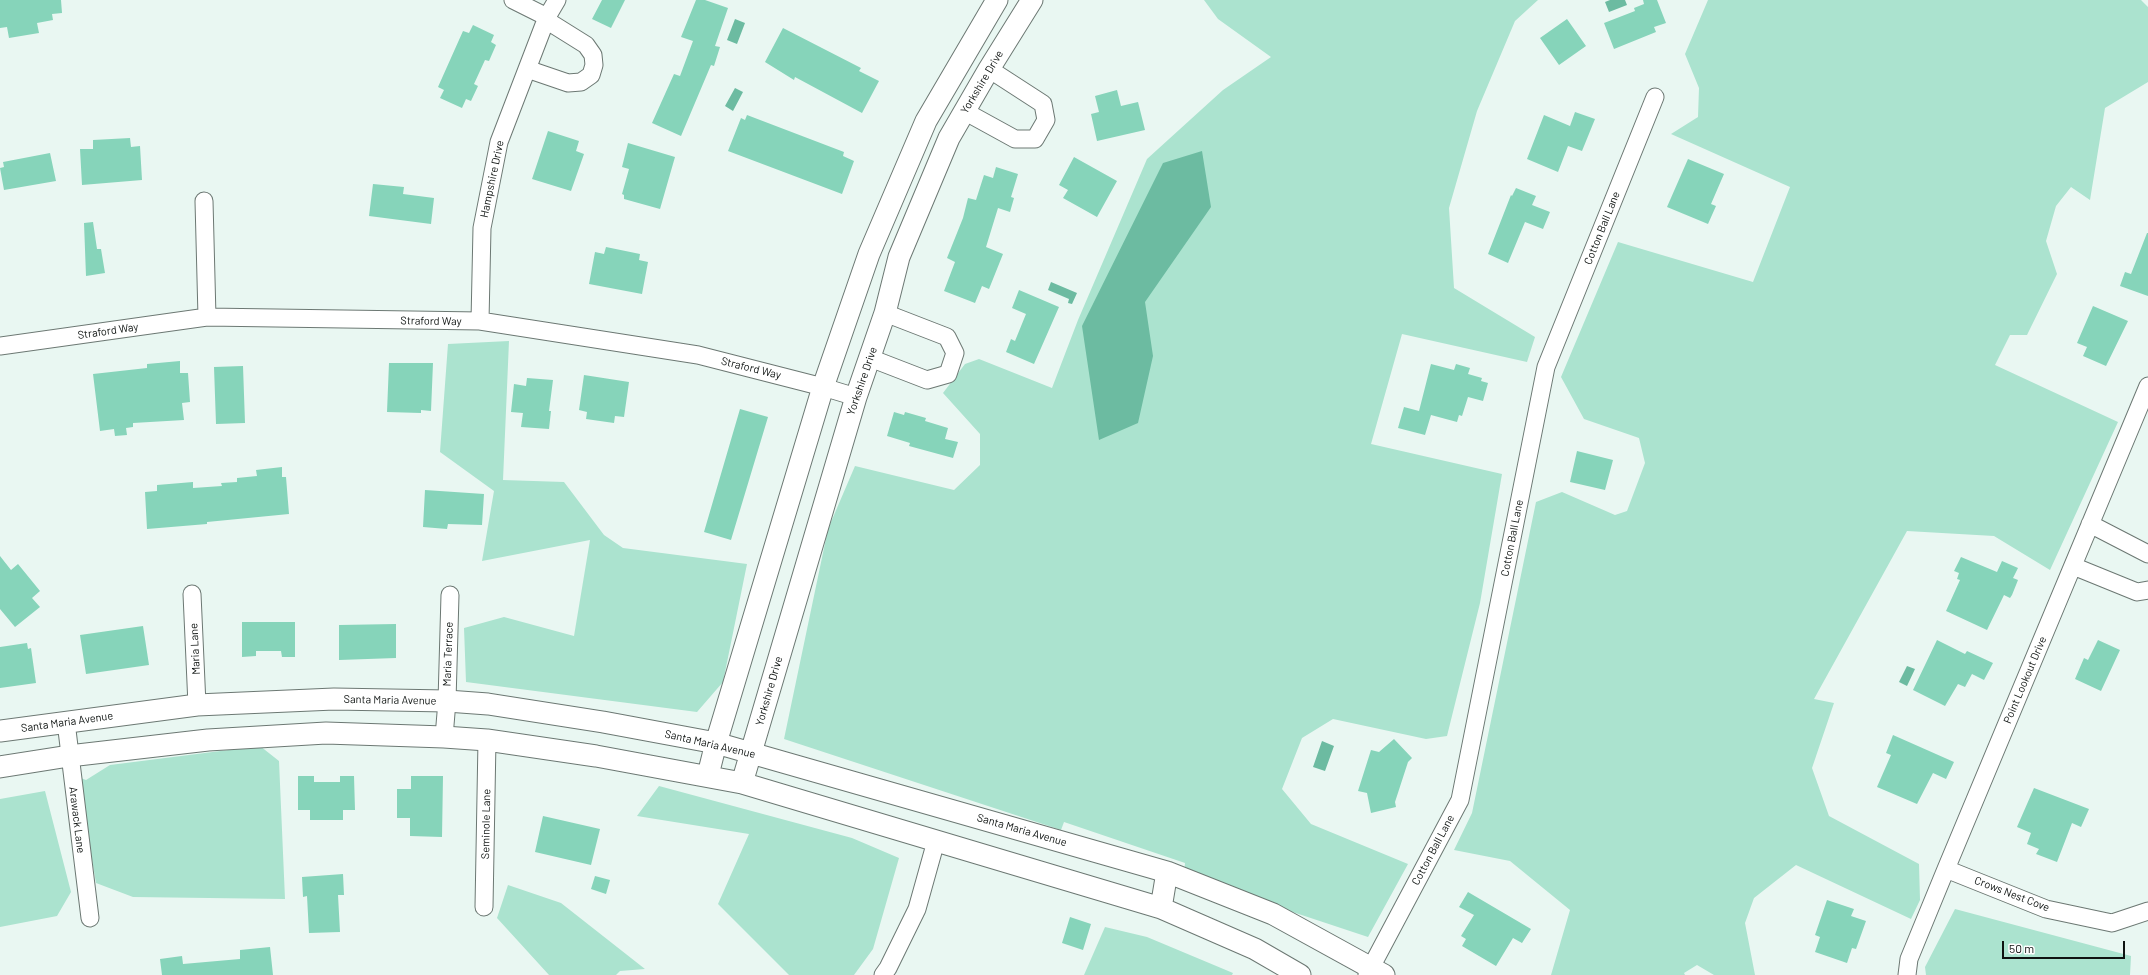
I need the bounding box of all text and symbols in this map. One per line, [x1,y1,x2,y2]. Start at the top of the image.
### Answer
street label: Yorkshire Drive [958,48,1006,116]
street label: Hampshire Drive [477,139,507,219]
street label: Cotton Ball Lane [1581,189,1623,267]
street label: Straford Way [400,314,462,328]
street label: Straford Way [77,320,139,342]
street label: Yorkshire Drive [844,345,880,417]
street label: Straford Way [720,354,782,382]
street label: Cotton Ball Lane [1498,499,1526,577]
street label: Maria Terrace [440,621,456,687]
street label: Maria Lane [187,623,203,675]
street label: Point Lookout Drive [2001,634,2049,726]
street label: Yorkshire Drive [753,655,785,727]
street label: Santa Maria Avenue [343,693,437,707]
street label: Santa Maria Avenue [20,709,114,735]
street label: Santa Maria Avenue [663,727,757,761]
street label: Arawack Lane [66,786,88,854]
street label: Seminole Lane [479,789,493,859]
street label: Santa Maria Avenue [976,811,1068,849]
street label: Cotton Ball Lane [1409,813,1457,887]
street label: Crows Nest Cove [1973,874,2051,914]
scale bar [2004,933,2127,959]
text: 50 m [2009,941,2034,955]

